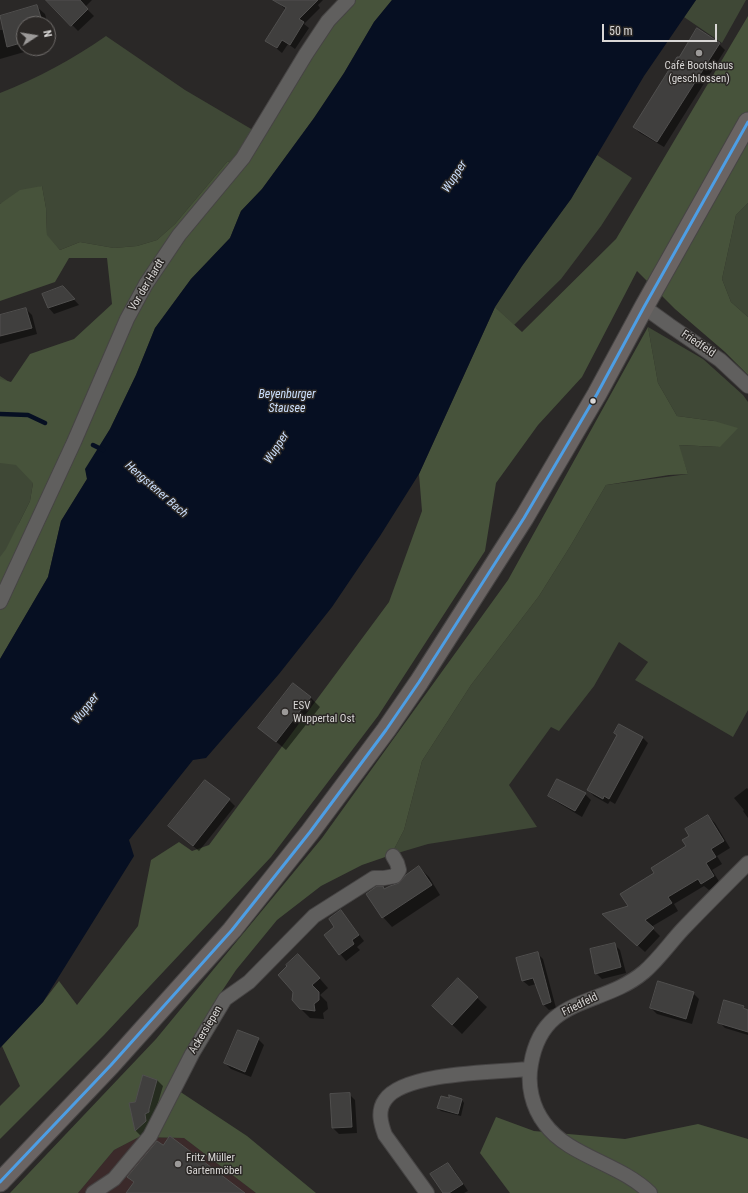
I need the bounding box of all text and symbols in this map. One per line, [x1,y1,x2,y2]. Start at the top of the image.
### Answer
north arrow [16,16,56,56]
scale bar [604,16,719,42]
text: 50 m [609,24,633,38]
text: N [40,29,54,38]
marker: Café Bootshaus (geschlossen) [694,48,704,58]
place label: Café Bootshaus (geschlossen) [665,59,733,85]
water label: Wupper [439,158,471,196]
street label: Vor der Hardt [126,257,168,313]
street label: Friedfeld [679,328,717,360]
water label: Beyenburger Stausee [258,388,316,416]
unlabelled marker [588,396,598,406]
water label: Wupper [261,429,293,467]
water label: Hengstener Bach [122,459,190,521]
water label: Wupper [70,691,102,727]
place label: ESV Wuppertal Ost [293,699,355,725]
marker: ESV Wuppertal Ost [280,707,290,717]
street label: Friedfeld [560,991,600,1019]
street label: Ackersiepen [187,1004,225,1056]
place label: Fritz Müller Gartenmöbel [186,1151,242,1177]
marker: Fritz Müller Gartenmöbel [173,1159,183,1169]

